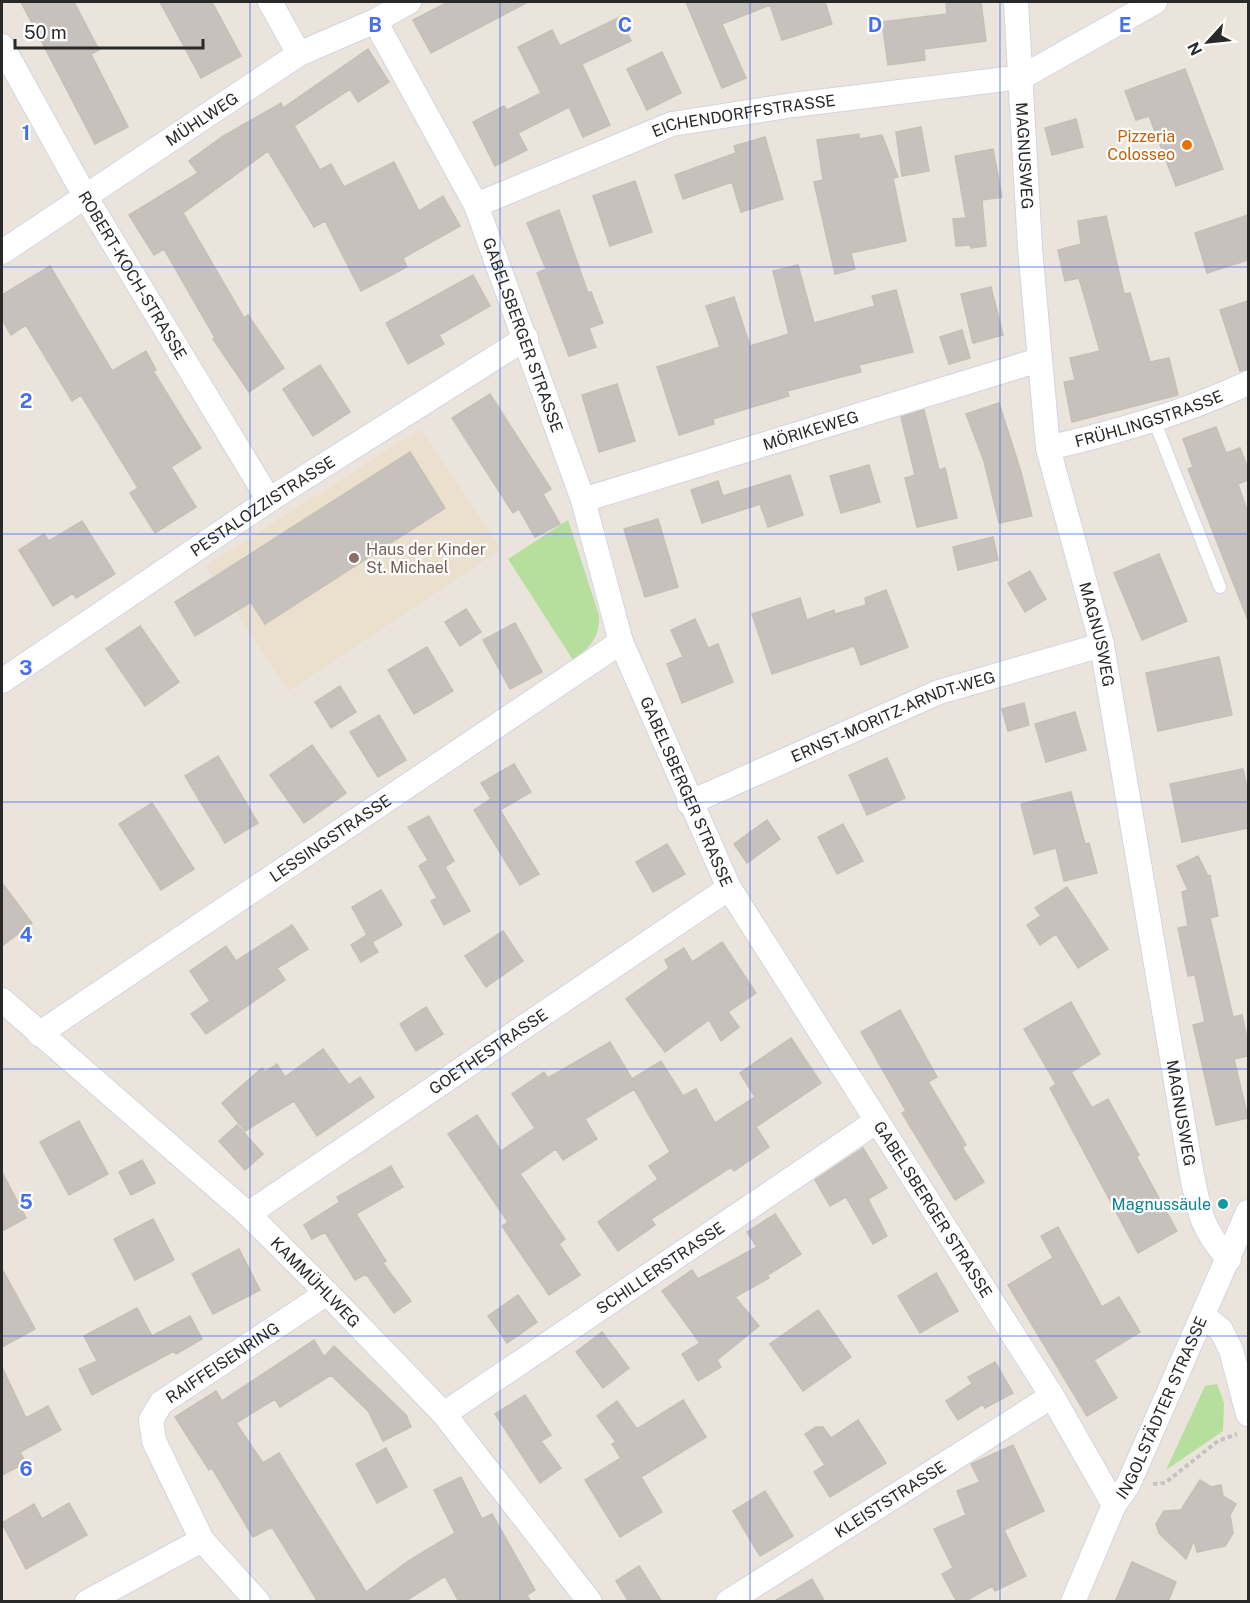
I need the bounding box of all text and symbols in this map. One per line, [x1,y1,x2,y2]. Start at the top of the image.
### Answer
scale bar [15,12,202,50]
north arrow [1178,12,1238,72]
text: B [368,13,382,37]
text: C [618,13,632,37]
text: D [868,13,882,37]
text: E [1119,13,1131,37]
text: 50 m [24,22,67,43]
text: N [1184,39,1206,58]
street label: MÜHLWEG [162,88,241,150]
street label: EICHENDORFFSTRASSE [649,90,836,141]
street label: MAGNUSWEG [1012,102,1037,210]
text: 1 [22,121,30,145]
place label: Pizzeria Colosseo [1107,127,1175,164]
marker: Pizzeria Colosseo [1180,138,1194,152]
street label: ROBERT-KOCH-STRASSE [75,187,191,363]
street label: GABELSBERGER STRASSE [479,235,567,435]
street label: FRÜHLINGSTRASSE [1073,386,1226,451]
text: 2 [20,389,32,413]
street label: MÖRIKEWEG [760,407,861,454]
street label: PESTALOZZISTRASSE [187,451,338,560]
place label: Haus der Kinder St. Michael [366,540,486,577]
marker: Haus der Kinder St. Michael [347,551,361,565]
street label: MAGNUSWEG [1076,580,1118,688]
text: 3 [19,656,33,680]
street label: ERNST-MORITZ-ARNDT-WEG [788,667,997,766]
street label: GABELSBERGER STRASSE [637,694,737,890]
street label: LESSINGSTRASSE [266,790,395,886]
text: 4 [19,923,33,947]
street label: GOETHESTRASSE [425,1004,551,1098]
street label: MAGNUSWEG [1163,1058,1200,1167]
street label: GABELSBERGER STRASSE [870,1117,996,1301]
text: 5 [19,1190,33,1214]
place label: Magnussäule [1112,1195,1211,1214]
marker: Magnussäule [1216,1197,1230,1211]
street label: SCHILLERSTRASSE [592,1218,728,1318]
street label: KAMMÜHLWEG [267,1233,364,1331]
street label: INGOLSTÄDTER STRASSE [1112,1313,1210,1502]
street label: RAIFFEISENRING [162,1318,283,1407]
text: 6 [19,1457,33,1481]
street label: KLEISTSTRASSE [831,1457,949,1541]

